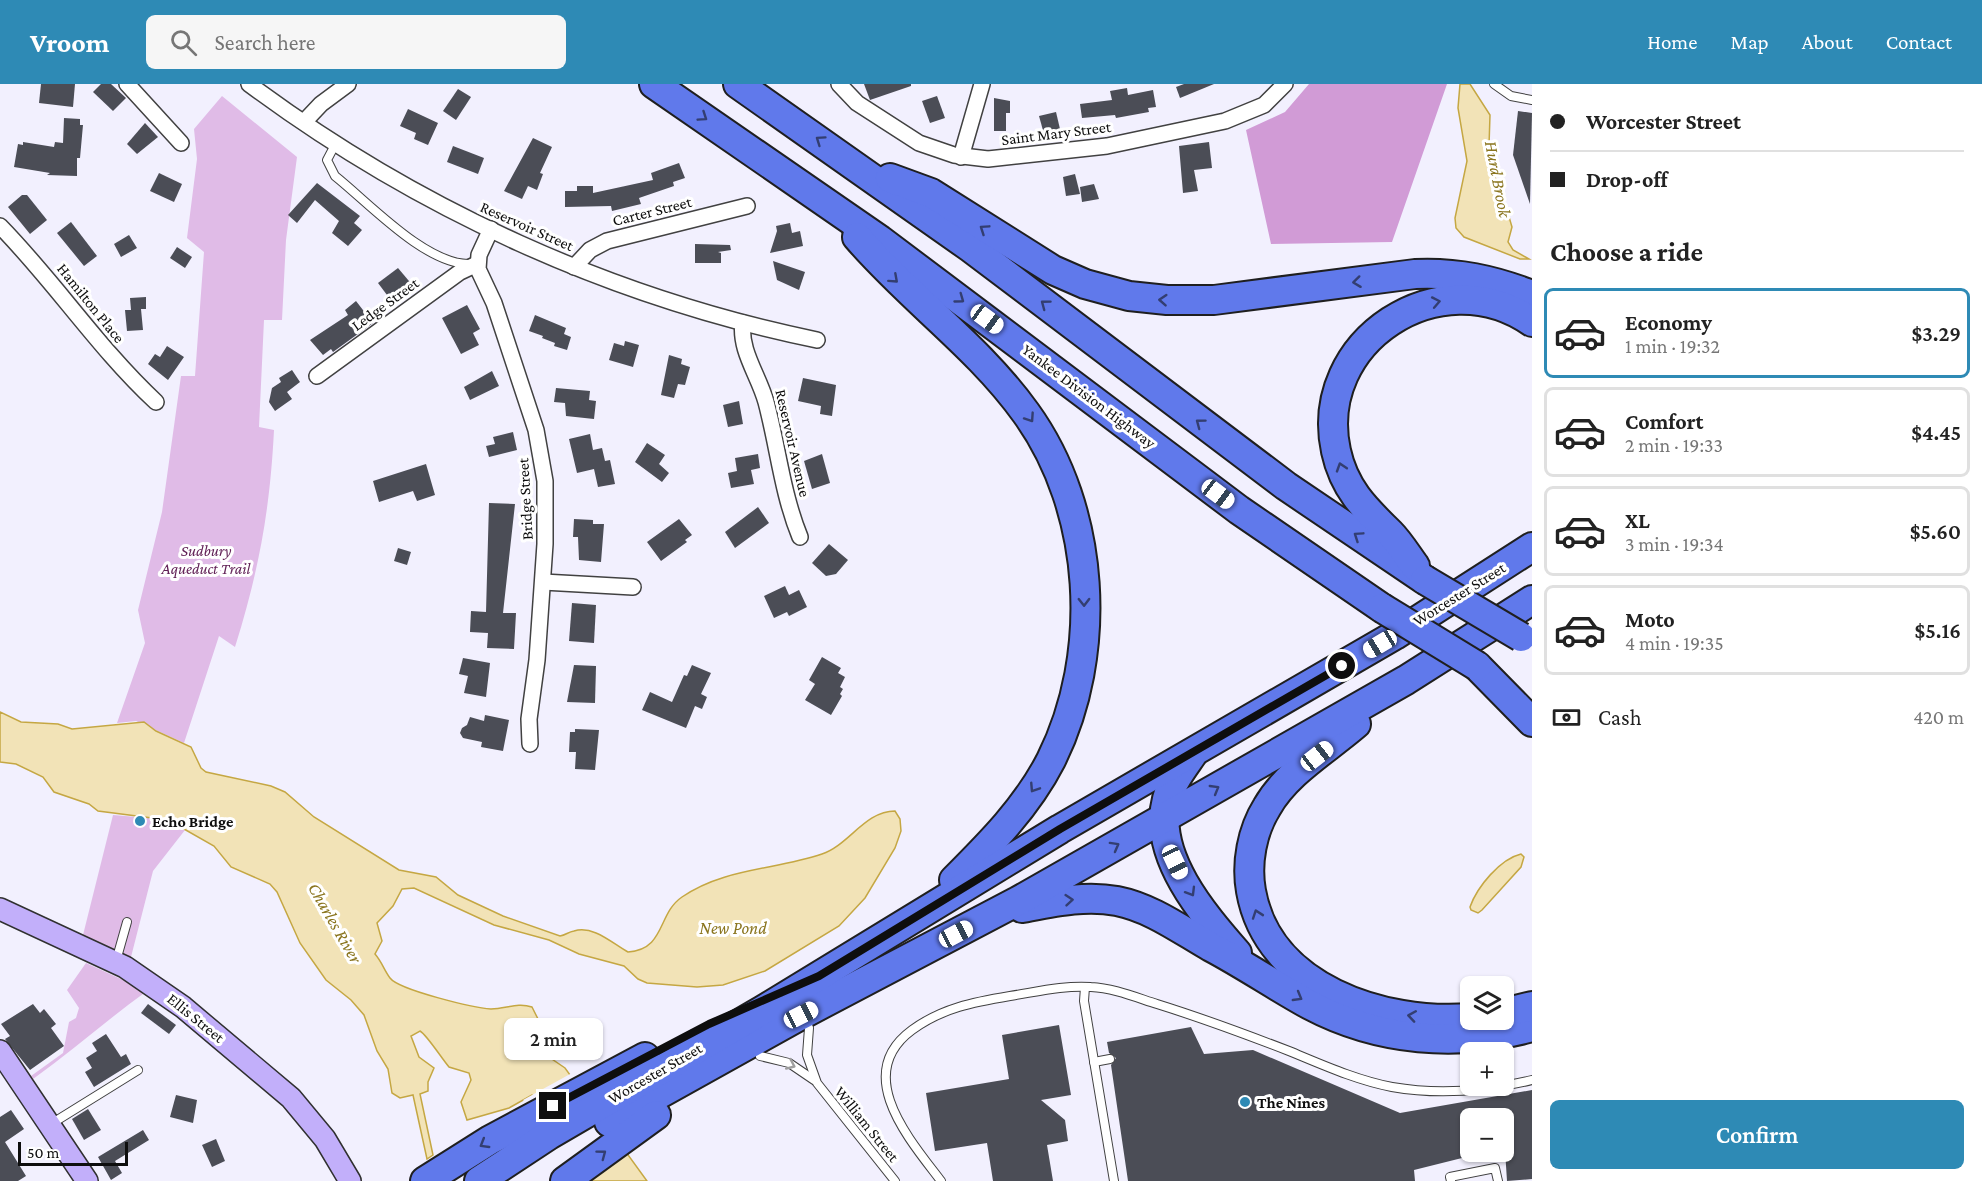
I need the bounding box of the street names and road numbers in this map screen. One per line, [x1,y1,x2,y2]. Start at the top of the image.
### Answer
street label: Saint Mary Street [1000,118,1113,149]
street label: Carter Street [611,193,694,229]
street label: Reservoir Street [478,198,577,254]
street label: Hamilton Place [54,260,128,346]
street label: Ledge Street [348,274,423,335]
street label: Yankee Division Highway [1019,341,1159,453]
street label: Reservoir Avenue [772,388,814,498]
street label: Bridge Street [514,457,537,540]
street label: Worcester Street [1410,558,1509,629]
street label: Ellis Street [164,990,228,1046]
street label: Worcester Street [605,1039,706,1107]
street label: William Street [831,1083,903,1166]

